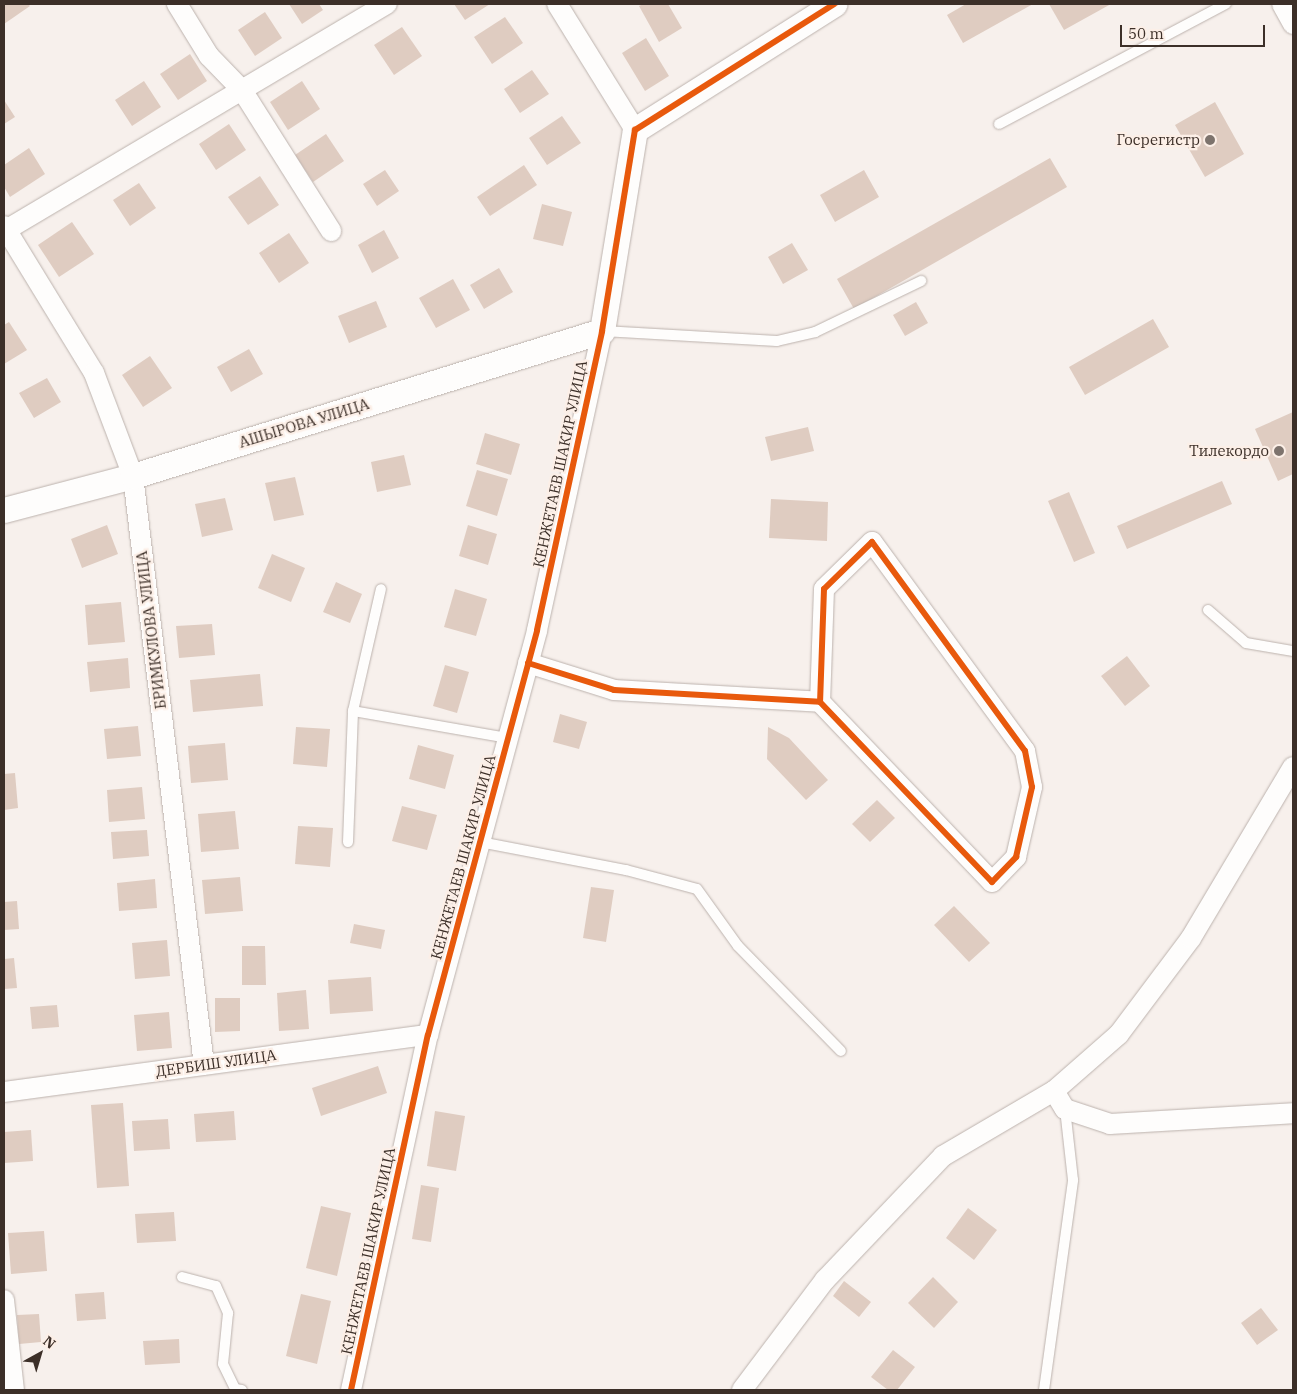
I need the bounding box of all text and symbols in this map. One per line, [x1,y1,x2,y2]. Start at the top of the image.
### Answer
scale bar [1122,15,1267,47]
text: 50 m [1128,24,1164,43]
place label: Госрегистр [1117,131,1200,149]
marker: Госрегистр [1204,134,1216,146]
street label: КЕНЖЕТАЕВ ШАКИР УЛИЦА [529,359,591,569]
street label: АШЫРОВА УЛИЦА [237,395,371,451]
place label: Тилекордо [1189,442,1269,460]
marker: Тилекордо [1273,445,1285,457]
street label: БРИМКУЛОВА УЛИЦА [132,550,170,710]
street label: КЕНЖЕТАЕВ ШАКИР УЛИЦА [427,753,499,961]
street label: ДЕРБИШ УЛИЦА [155,1046,277,1080]
street label: КЕНЖЕТАЕВ ШАКИР УЛИЦА [337,1146,399,1356]
north arrow [15,1329,65,1379]
text: N [39,1332,59,1353]

